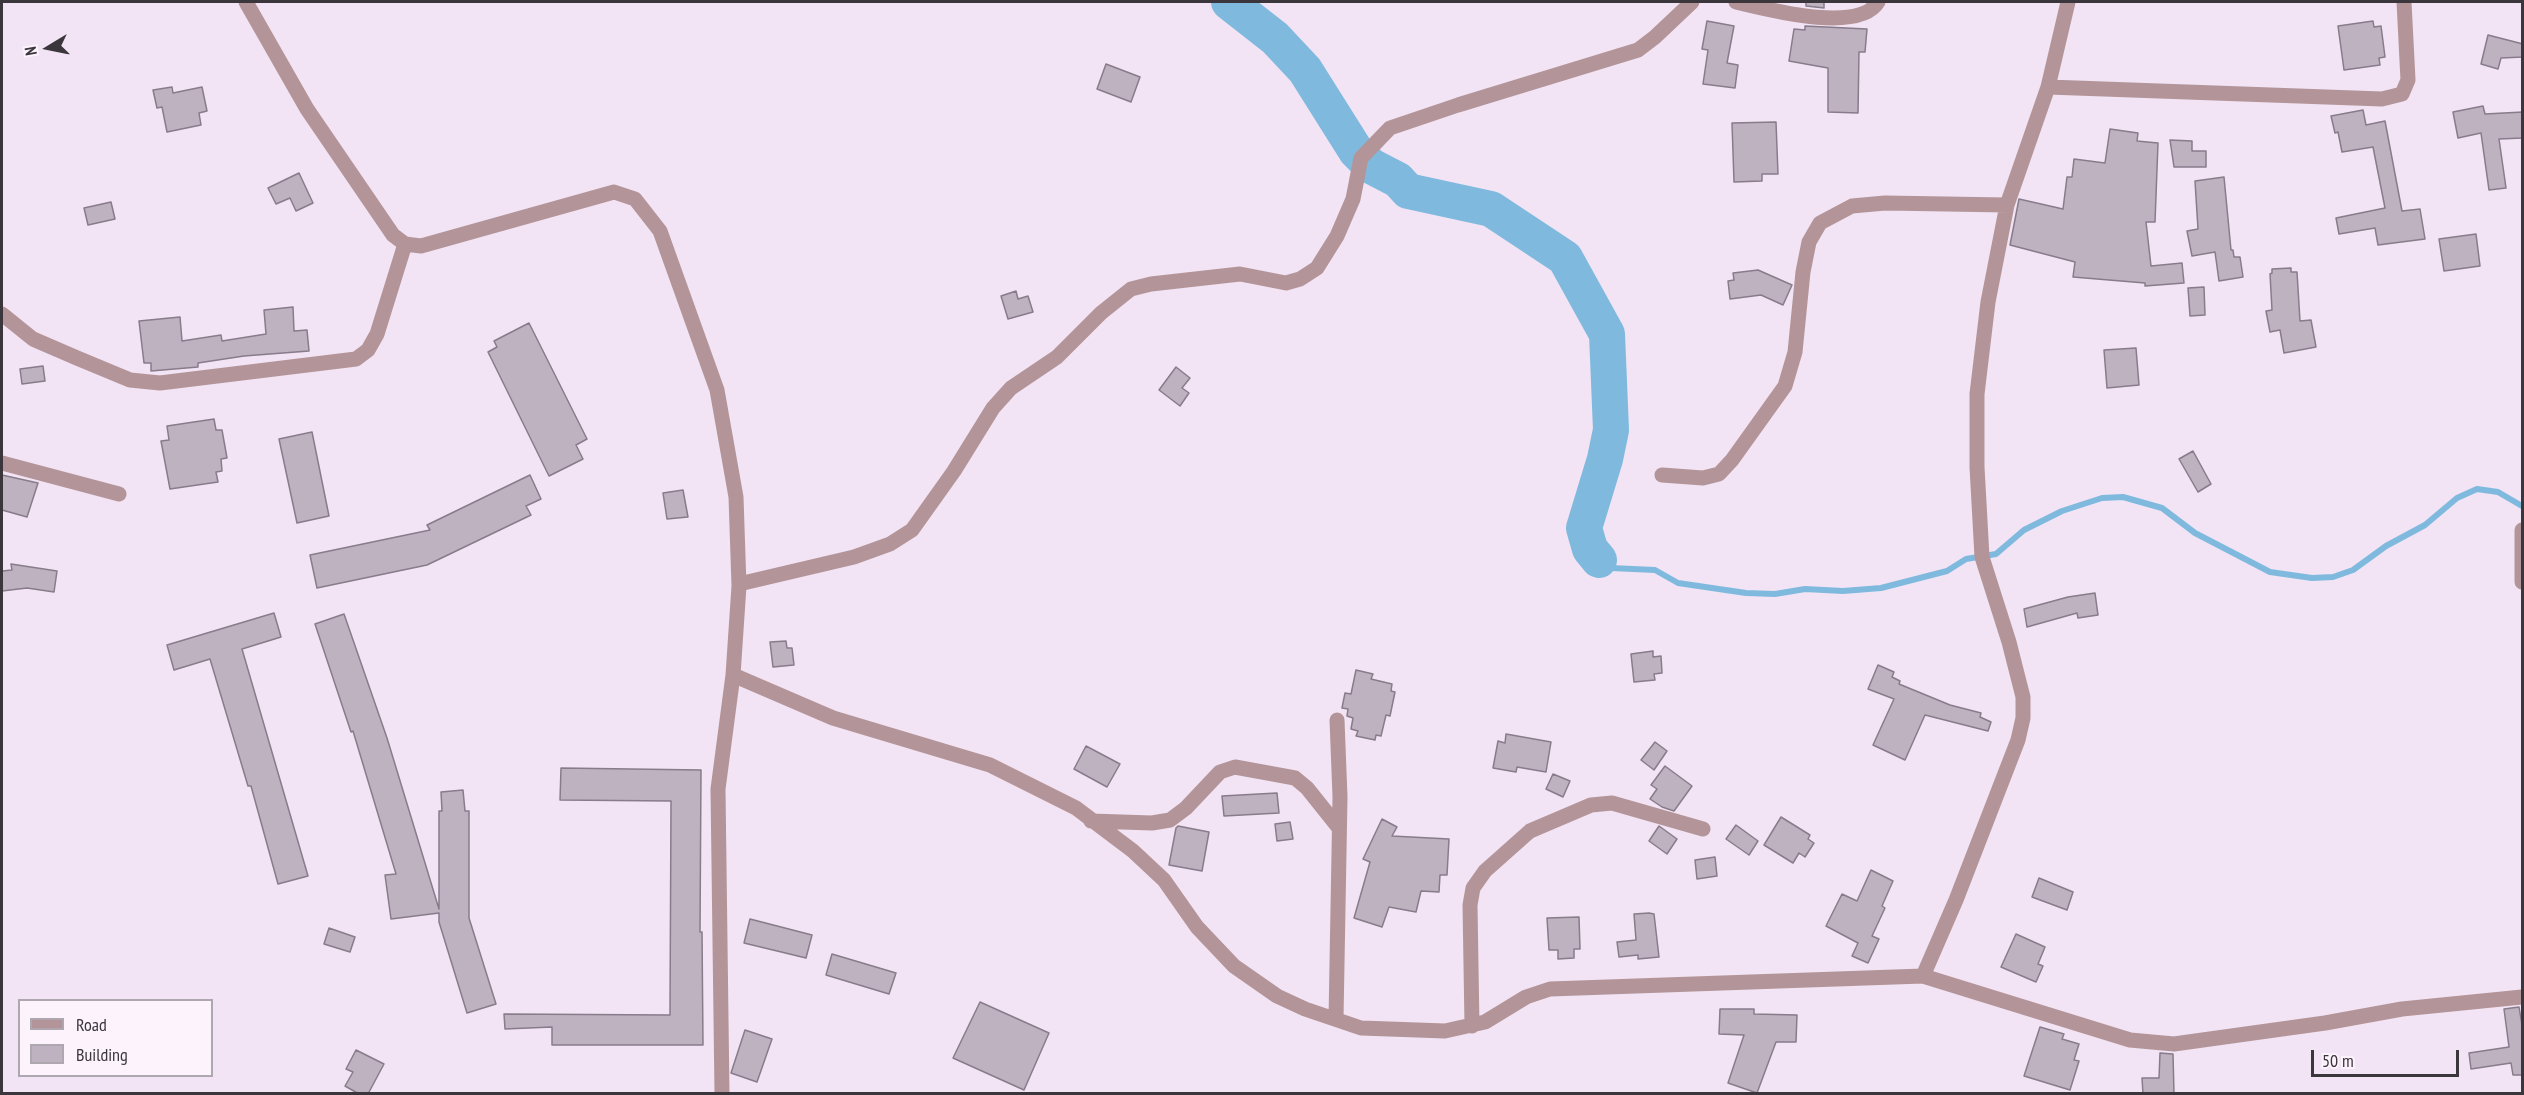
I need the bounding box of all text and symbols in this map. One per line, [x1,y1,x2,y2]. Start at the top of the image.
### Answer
north arrow [18,18,78,78]
text: N [20,45,41,57]
legend [18,999,213,1077]
text: Road [76,1013,107,1036]
scale bar [2314,1038,2462,1076]
text: Building [76,1043,128,1066]
text: 50 m [2322,1049,2354,1072]

